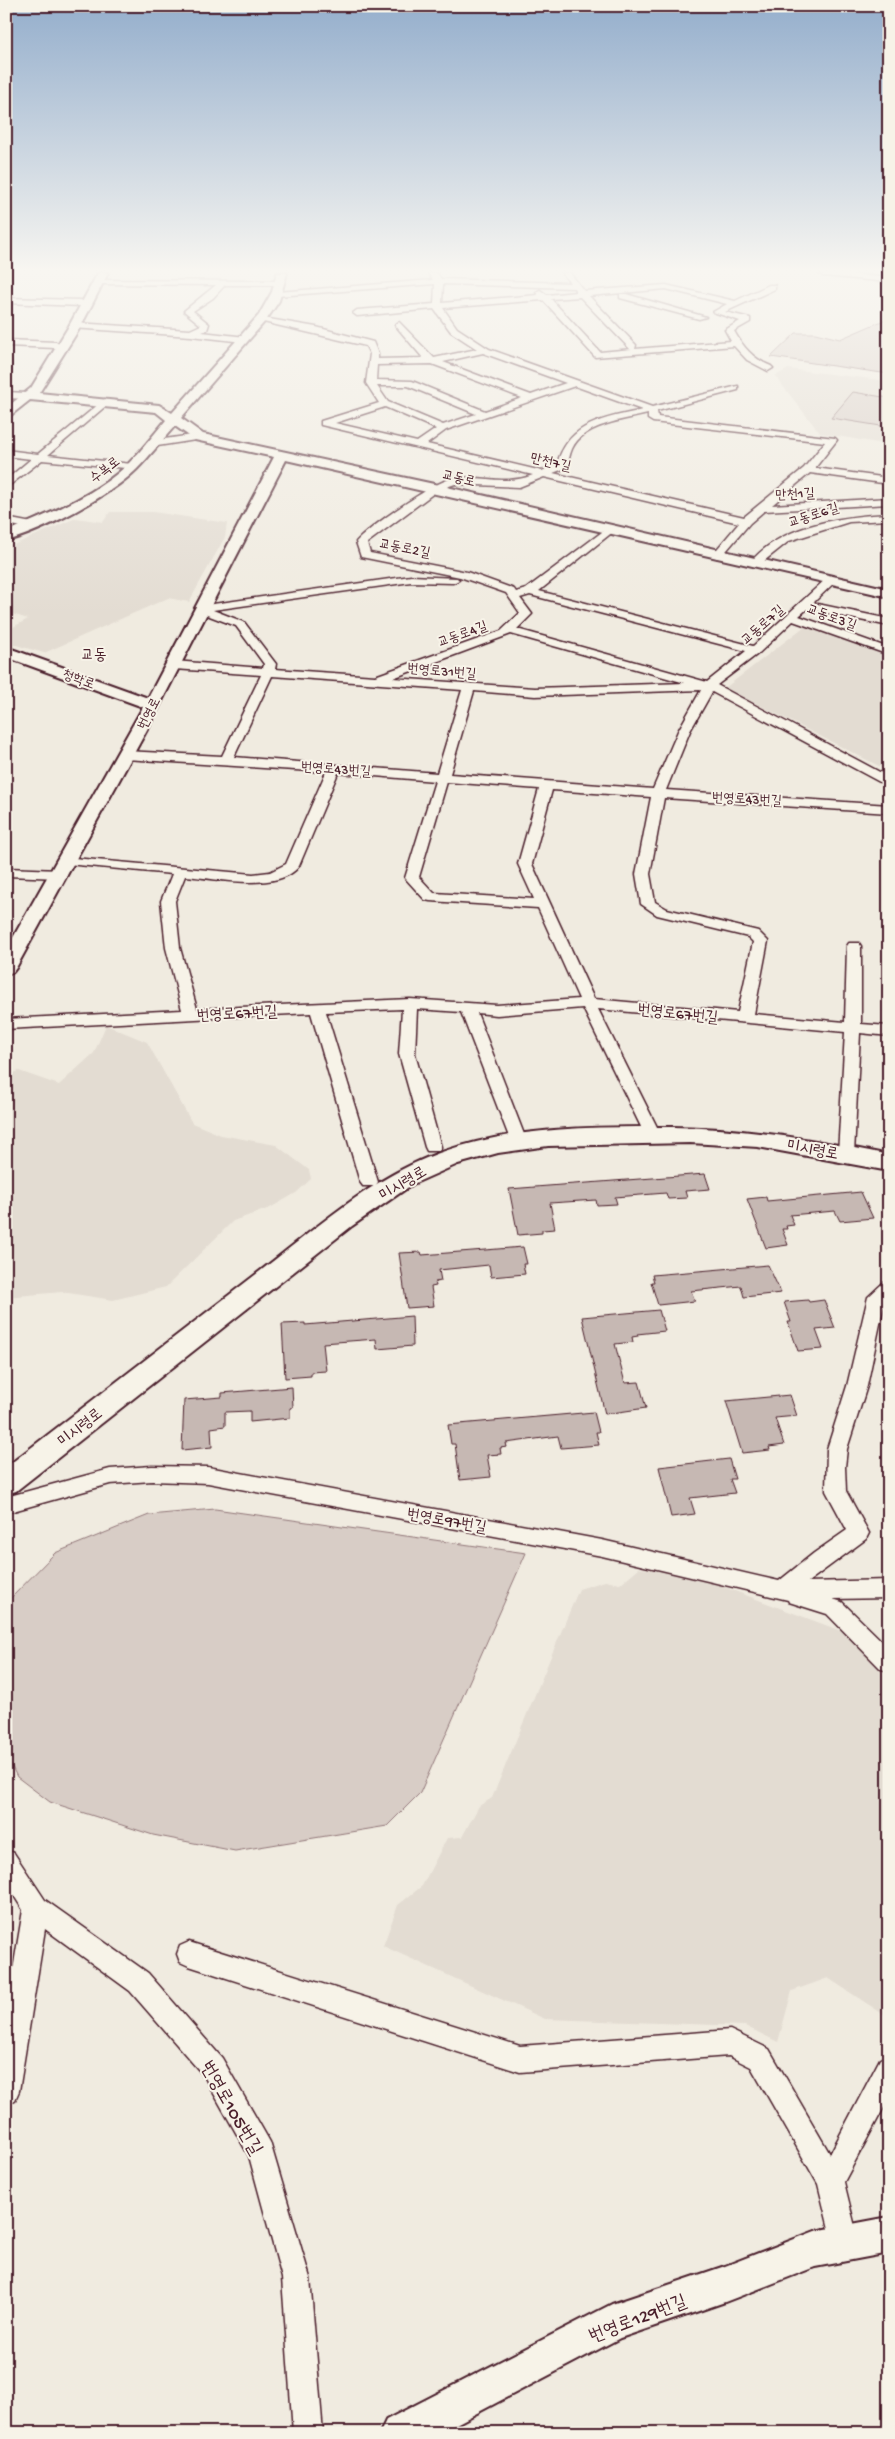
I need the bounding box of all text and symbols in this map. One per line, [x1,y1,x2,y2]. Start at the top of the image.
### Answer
street label: 만천7길 [529,451,573,477]
street label: 수복로 [87,454,124,488]
street label: 교동로 [440,467,477,492]
street label: 만천1길 [775,486,816,505]
street label: 교동로6길 [786,500,842,533]
street label: 교동로2길 [377,536,432,563]
street label: 교동로3길 [804,601,859,636]
street label: 교동로7길 [738,602,790,649]
street label: 교동로4길 [436,618,491,652]
district label: 교동 [81,647,107,666]
street label: 번영로31번길 [407,661,478,684]
street label: 청학로 [59,667,97,694]
street label: 번영로 [135,695,165,733]
street label: 번영로43번길 [300,760,372,781]
street label: 번영로43번길 [711,790,783,811]
street label: 번영로67번길 [636,1002,719,1029]
street label: 번영로67번길 [196,1004,278,1027]
street label: 미시령로 [785,1138,839,1165]
street label: 미시령로 [377,1164,431,1206]
street label: 미시령로 [55,1405,107,1452]
street label: 번영로97번길 [405,1506,488,1539]
street label: 번영로105번길 [194,2058,266,2160]
street label: 번영로129번길 [586,2291,690,2349]

